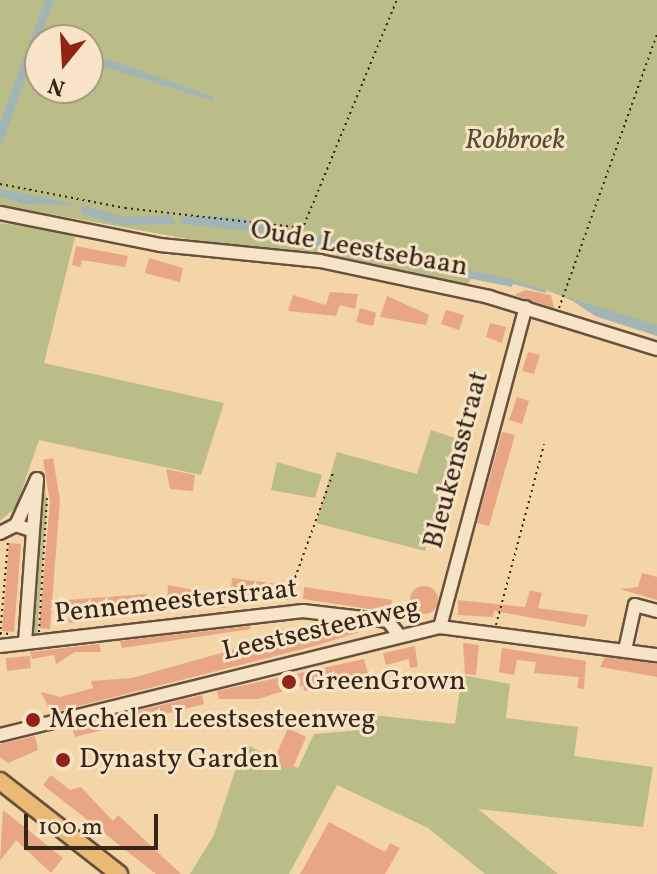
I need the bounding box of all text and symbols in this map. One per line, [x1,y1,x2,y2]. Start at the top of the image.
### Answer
north arrow [24,24,104,104]
text: N [45,68,69,103]
park label: Robbroek [465,124,565,158]
street label: Oude Leestsebaan [248,213,470,285]
street label: Bleukensstraat [417,367,497,553]
street label: Pennemeesterstraat [53,573,299,631]
street label: Leestsesteenweg [219,591,423,669]
place label: GreenGrown [305,665,466,699]
marker: GreenGrown [280,673,298,691]
place label: Mechelen Leestsesteenweg [49,703,375,737]
marker: Mechelen Leestsesteenweg [24,711,42,729]
place label: Dynasty Garden [79,743,280,777]
marker: Dynasty Garden [54,751,72,769]
scale bar [28,798,162,848]
text: 100 m [38,811,103,845]

